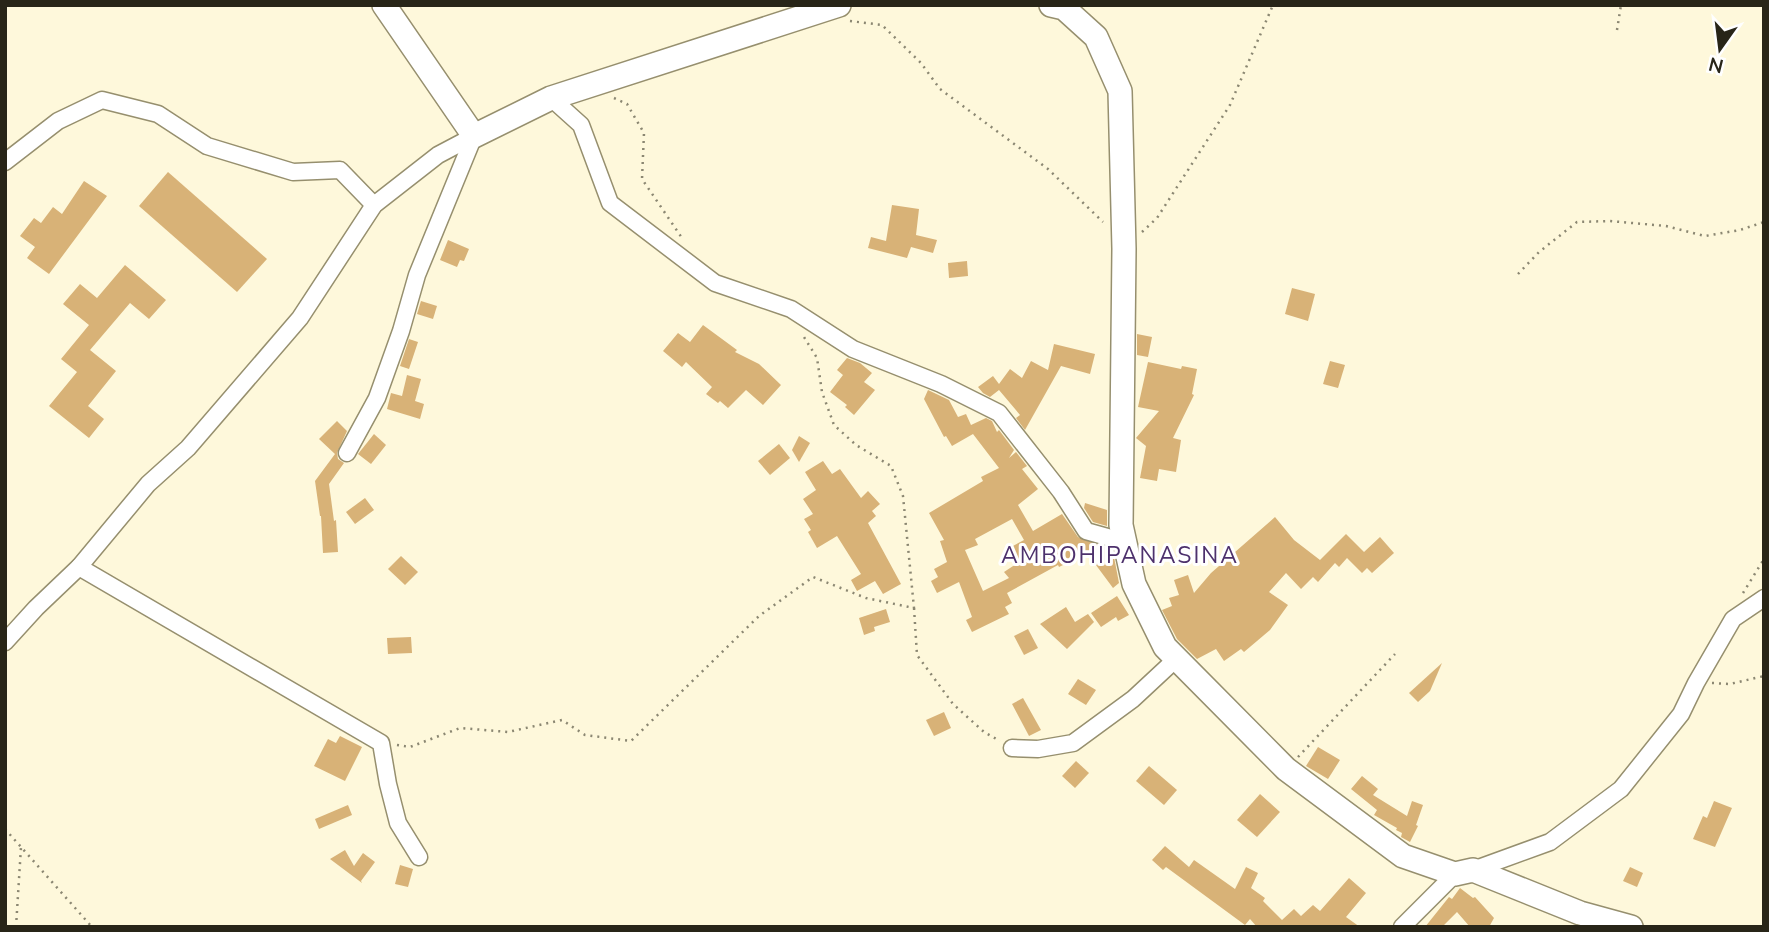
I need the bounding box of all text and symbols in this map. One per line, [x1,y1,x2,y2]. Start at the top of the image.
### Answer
north arrow [1685,14,1755,84]
text: N [1706,50,1726,79]
district label: AMBOHIPANASINA [1001,540,1239,571]

